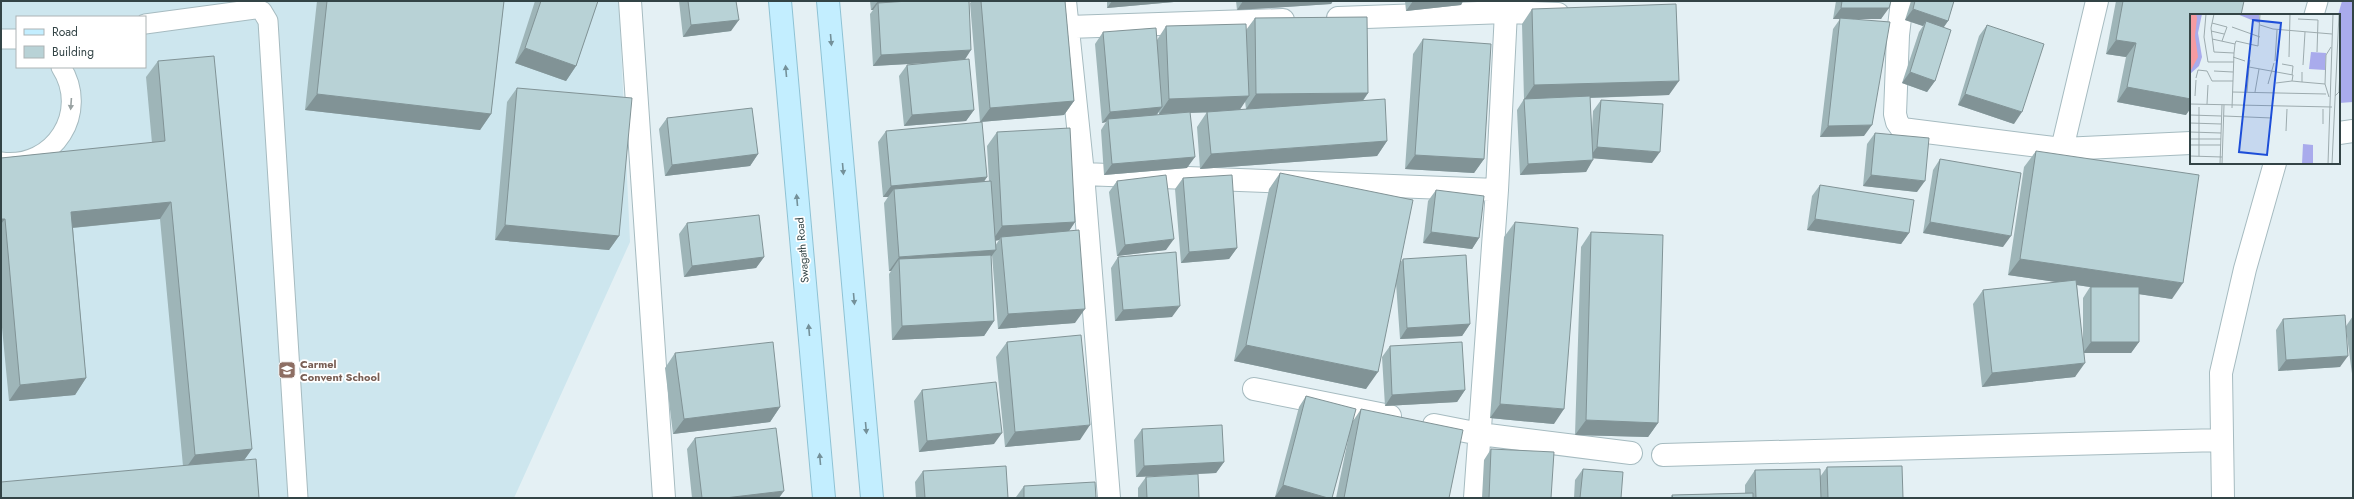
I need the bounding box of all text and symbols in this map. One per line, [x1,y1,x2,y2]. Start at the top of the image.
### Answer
inset map [2190,14,2340,164]
legend [16,16,146,68]
text: Road [52,23,78,41]
one-way arrow [828,34,835,46]
text: Building [52,43,94,61]
one-way arrow [783,65,789,77]
one-way arrow [68,98,75,110]
one-way arrow [839,163,846,175]
one-way arrow [794,194,801,206]
street label: Swagath Road [791,217,813,283]
one-way arrow [851,293,858,305]
one-way arrow [806,324,812,336]
place label: Carmel Convent School [300,356,380,385]
school or university icon: Carmel Convent School [277,360,297,380]
one-way arrow [862,422,869,434]
one-way arrow [817,453,824,465]

